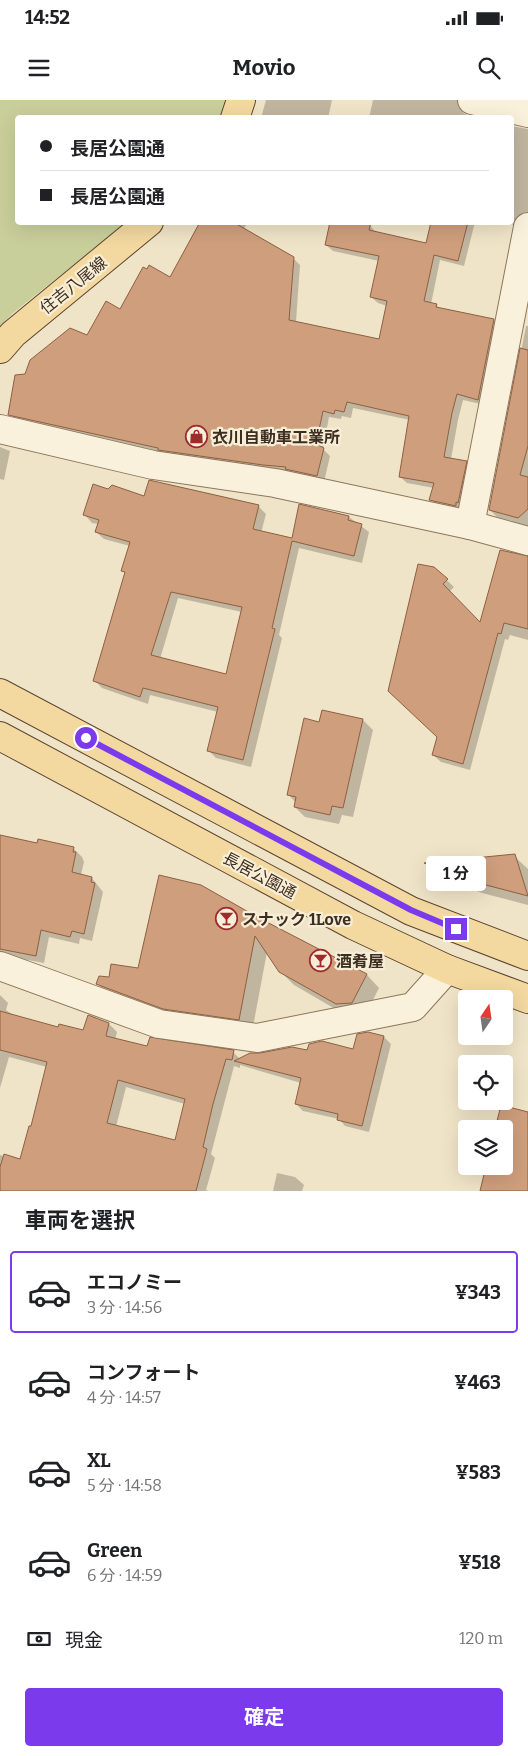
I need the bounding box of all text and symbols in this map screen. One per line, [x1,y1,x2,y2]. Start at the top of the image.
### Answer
text: 14:52 [25,6,70,29]
icon: menu [25,54,53,82]
text: Movio [232,54,296,81]
icon: search [475,54,503,82]
text: 長居公園通 [70,137,165,160]
text: 長居公園通 [70,185,165,208]
street label: 住吉八尾線 [36,253,110,318]
shop icon: 衣川自動車工業所 [184,425,208,449]
place label: 衣川自動車工業所 [212,428,340,447]
route start [75,727,97,749]
street label: 長居公園通 [220,848,300,903]
callout: 1 分 [426,856,486,892]
text: 1 分 [443,864,469,883]
bar icon: スナック 1Love [214,907,238,931]
place label: スナック 1Love [242,910,351,929]
route end [445,918,467,940]
bar icon: 酒肴屋 [308,949,332,973]
place label: 酒肴屋 [336,952,384,971]
north arrow [458,990,512,1045]
map controls [458,990,513,1175]
button: locate [458,1055,513,1110]
button: layers [458,1120,513,1175]
text: 車両を選択 [25,1207,135,1234]
icon: car [27,1270,72,1315]
text: エコノミー [87,1271,182,1294]
text: ¥343 [455,1281,501,1304]
text: 3 分 · 14:56 [87,1298,162,1317]
icon: car [27,1360,72,1405]
text: コンフォート [87,1361,200,1384]
text: ¥463 [454,1371,501,1394]
text: 4 分 · 14:57 [87,1388,161,1407]
text: XL [87,1449,111,1472]
icon: car [27,1450,72,1495]
text: ¥583 [456,1461,501,1484]
text: 5 分 · 14:58 [87,1476,162,1495]
text: Green [87,1539,142,1562]
icon: car [27,1540,72,1585]
text: ¥518 [458,1551,501,1574]
text: 6 分 · 14:59 [87,1566,162,1585]
icon: cash [25,1625,53,1653]
text: 現金 [65,1629,103,1652]
text: 120 m [459,1629,503,1648]
button: 確定 [25,1688,503,1746]

